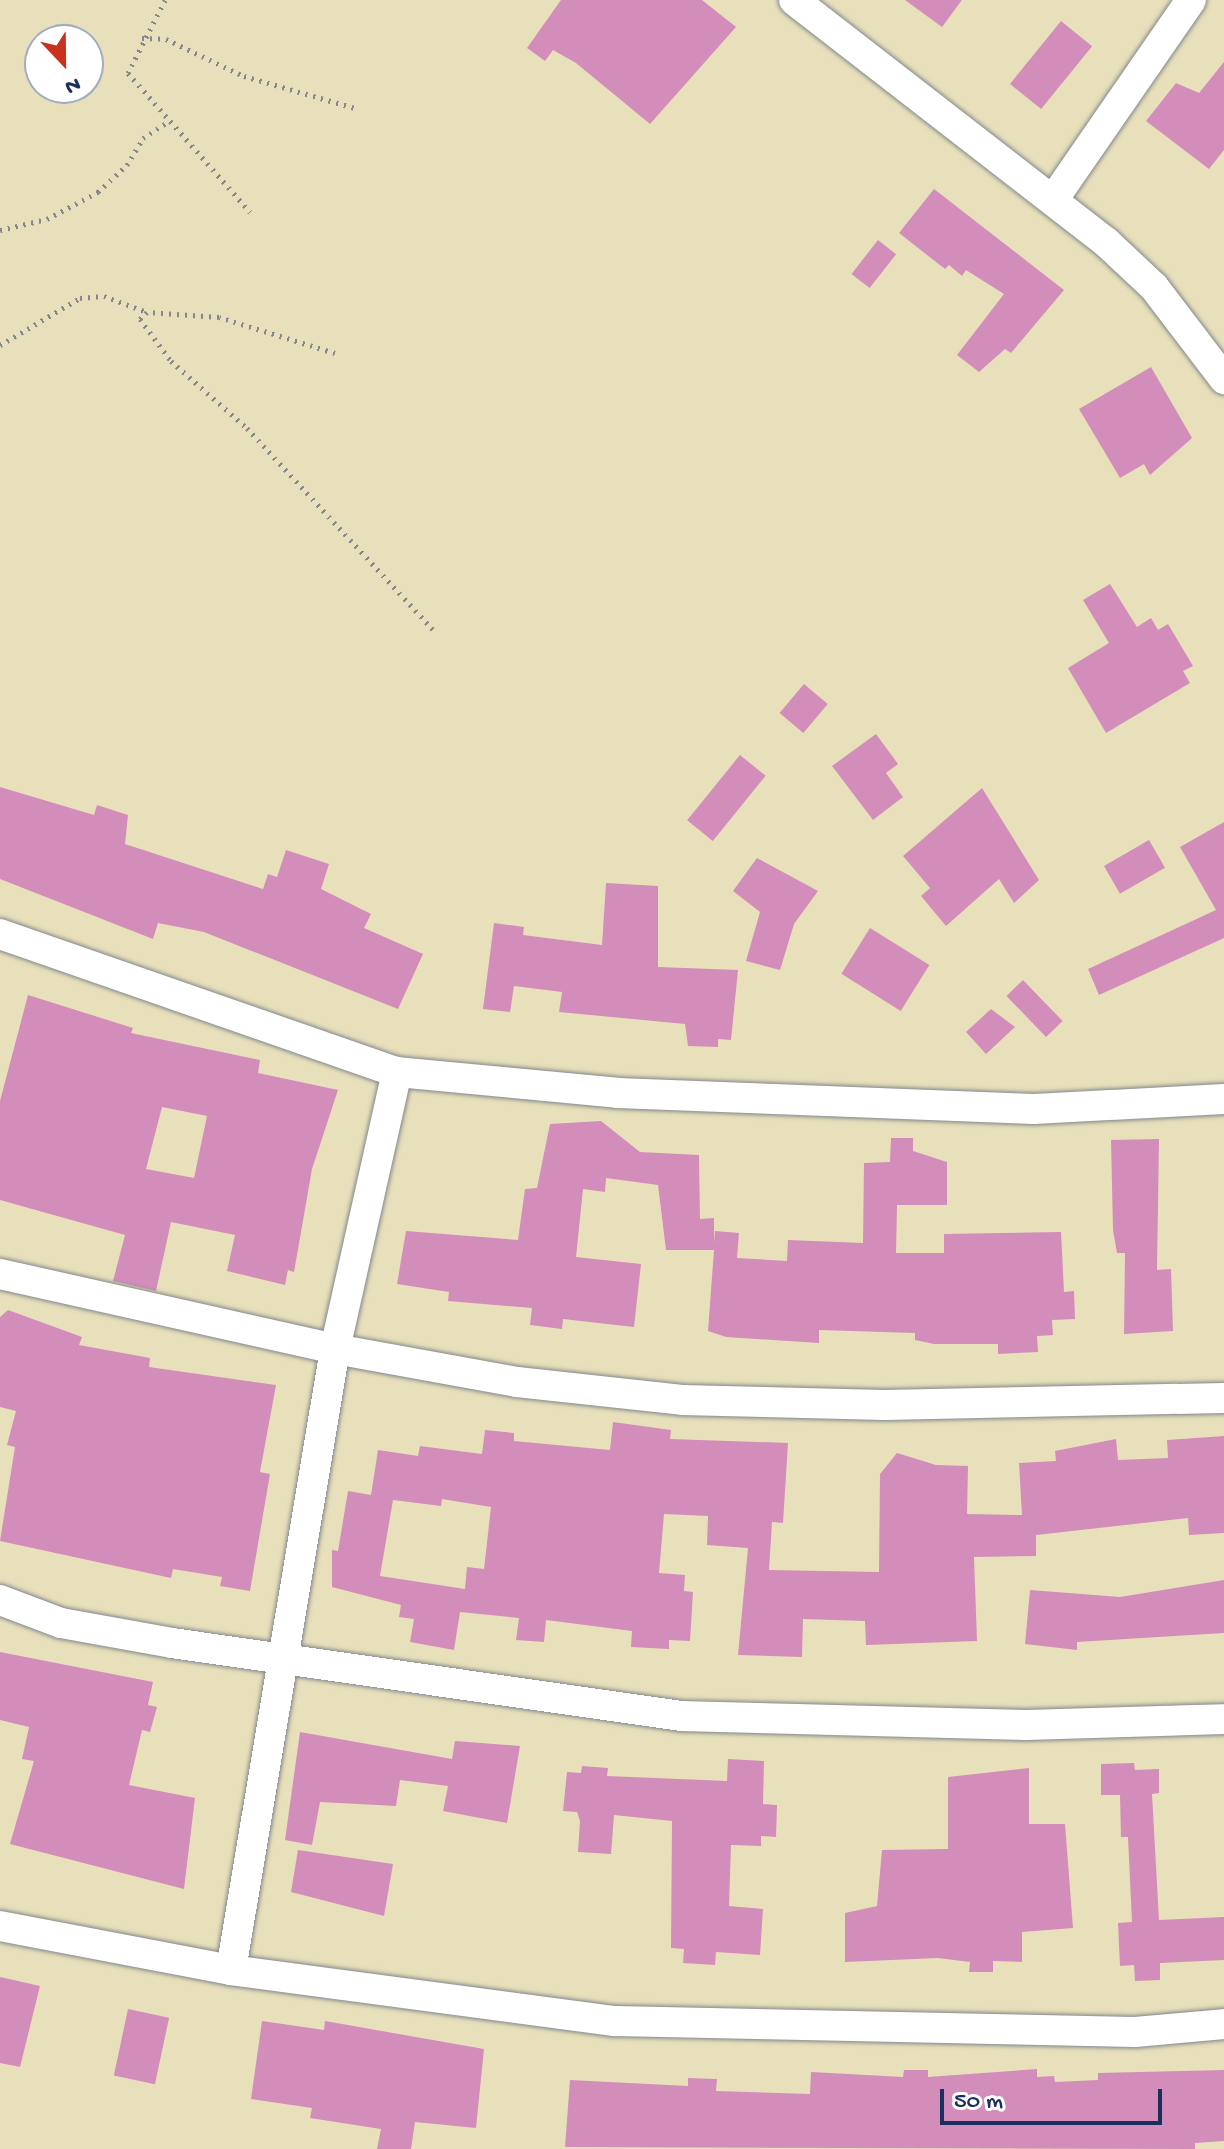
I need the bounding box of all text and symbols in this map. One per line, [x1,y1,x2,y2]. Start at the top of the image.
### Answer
north arrow [24,24,104,104]
text: N [61,70,84,99]
scale bar [944,2073,1166,2123]
text: 50 m [954,2088,1003,2117]

